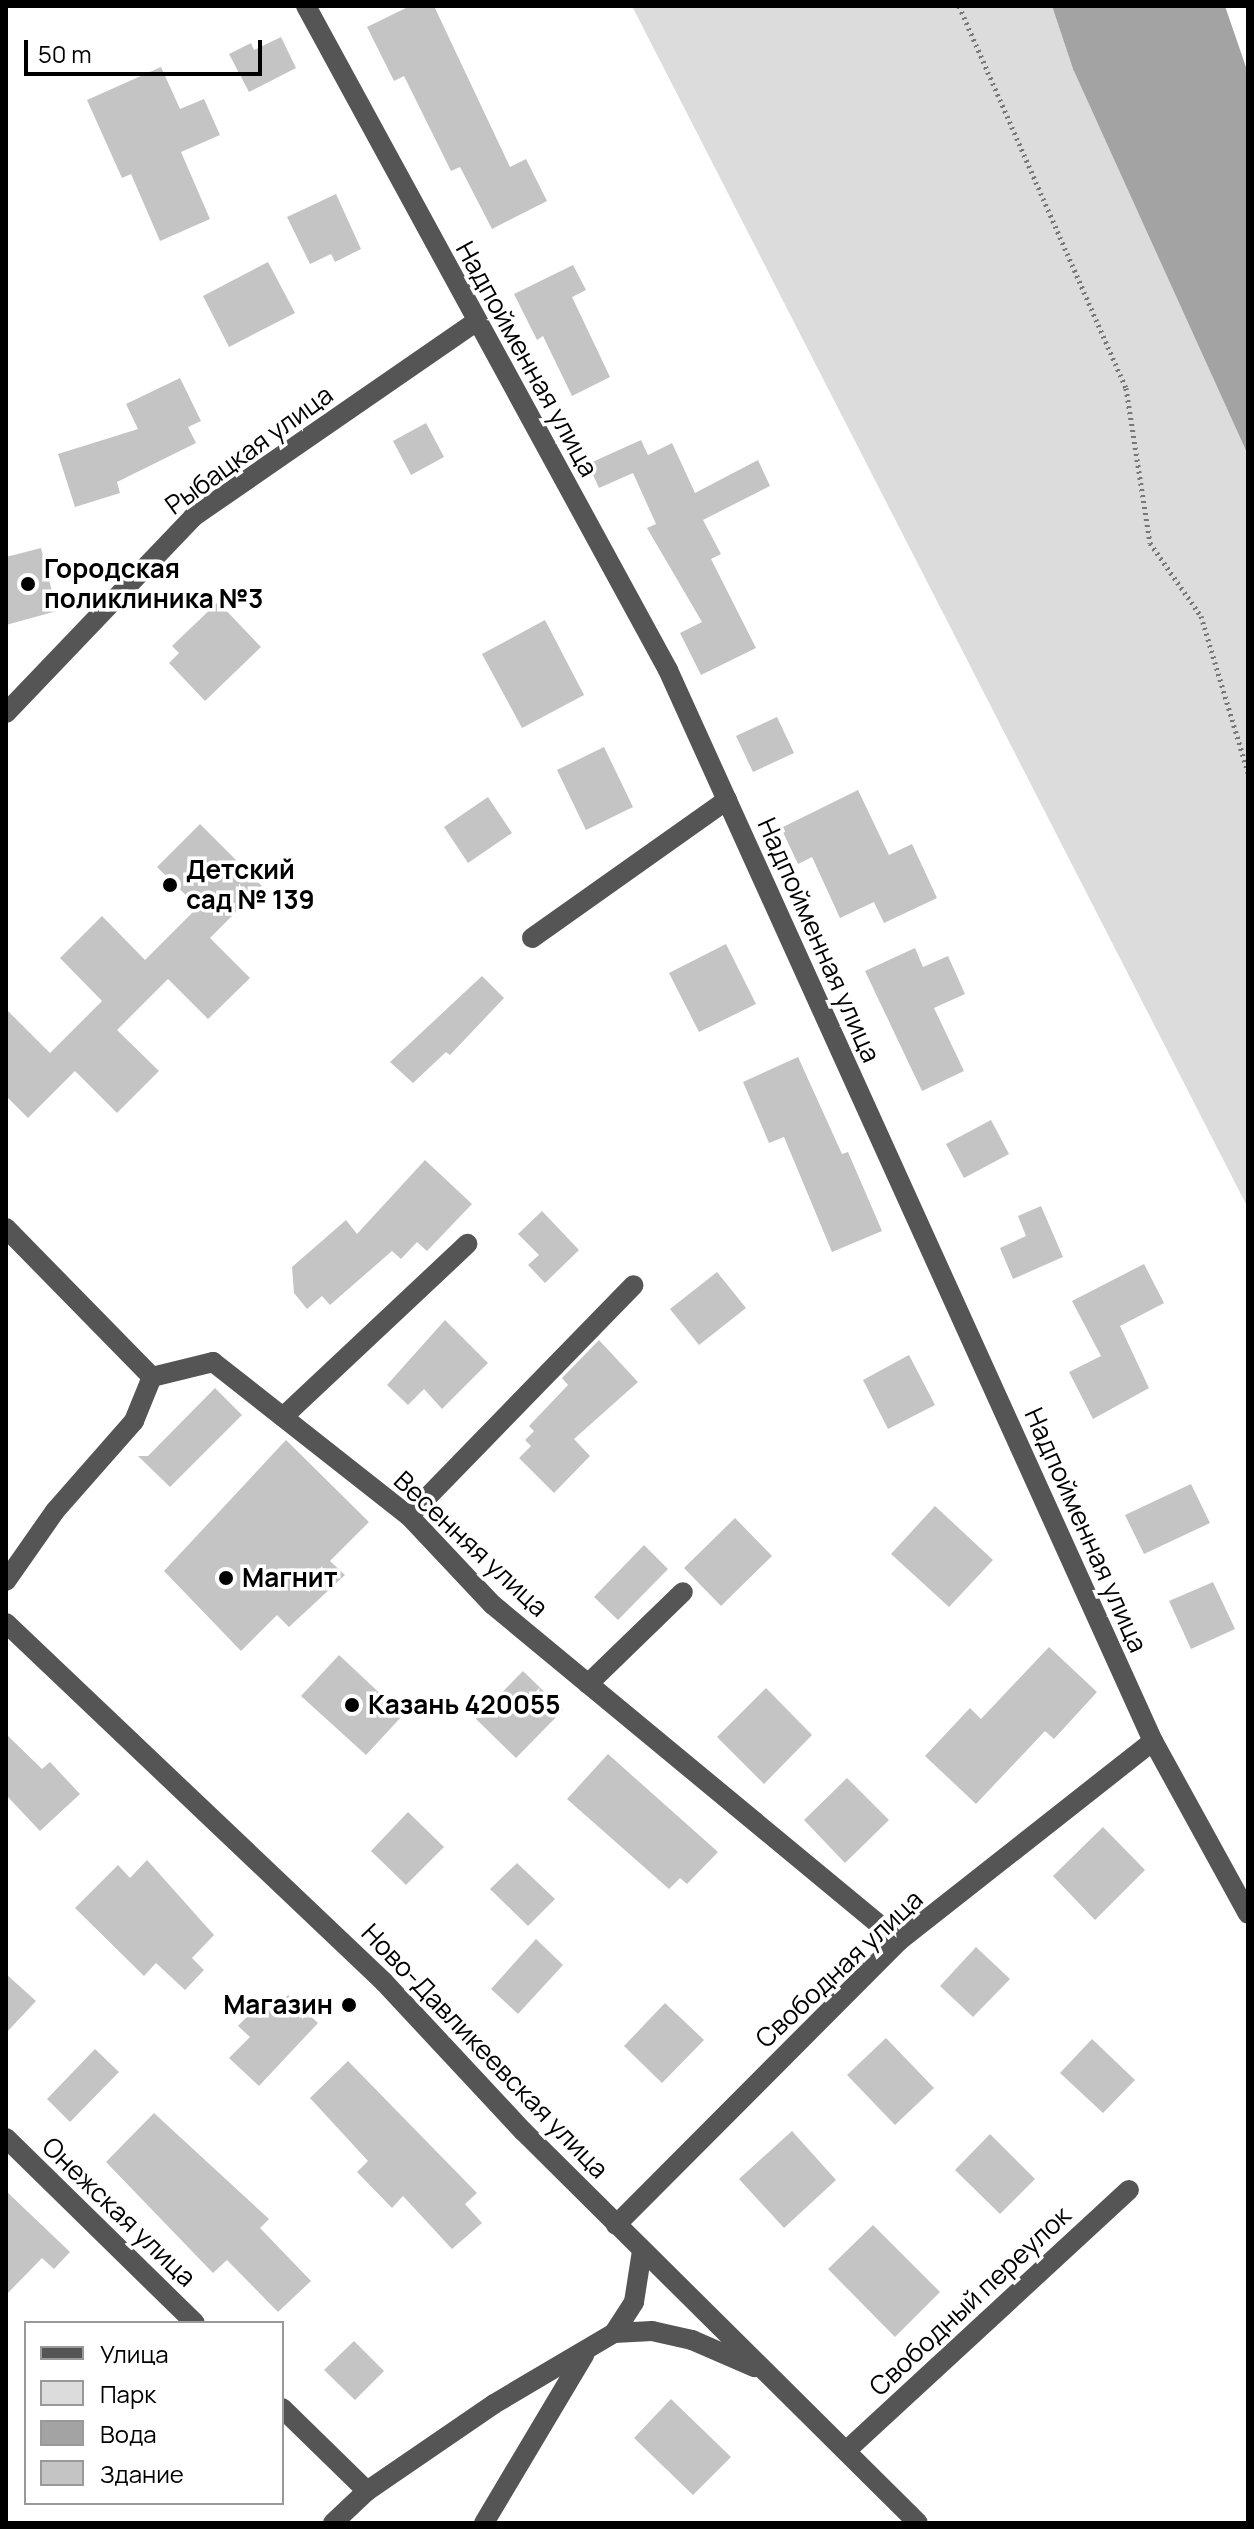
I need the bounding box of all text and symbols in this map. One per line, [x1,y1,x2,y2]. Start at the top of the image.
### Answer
scale bar [28,24,266,74]
text: 50 m [38,37,92,70]
street label: Надпойменная улица [449,236,605,482]
street label: Рыбацкая улица [159,379,339,521]
place label: Городская поликлиника №3 [44,553,263,614]
marker: Городская поликлиника №3 [19,575,37,593]
street label: Надпойменная улица [751,813,887,1067]
place label: Детский сад № 139 [186,854,315,916]
marker: Детский сад № 139 [161,876,179,894]
street label: Надпойменная улица [1018,1403,1154,1657]
street label: Весенняя улица [388,1465,554,1623]
place label: Магнит [242,1562,337,1594]
marker: Магнит [217,1569,235,1587]
place label: Казань 420055 [368,1689,560,1721]
marker: Казань 420055 [343,1696,361,1714]
street label: Свободная улица [749,1884,929,2054]
street label: Ново-Давликеевская улица [355,1917,615,2185]
place label: Магазин [223,1989,333,2021]
marker: Магазин [340,1996,358,2014]
street label: Онежская улица [36,2131,202,2293]
street label: Свободный переулок [863,2200,1077,2402]
legend [24,2321,284,2505]
text: Улица [100,2337,169,2370]
text: Парк [100,2377,156,2410]
text: Вода [100,2417,157,2450]
text: Здание [100,2457,184,2490]

